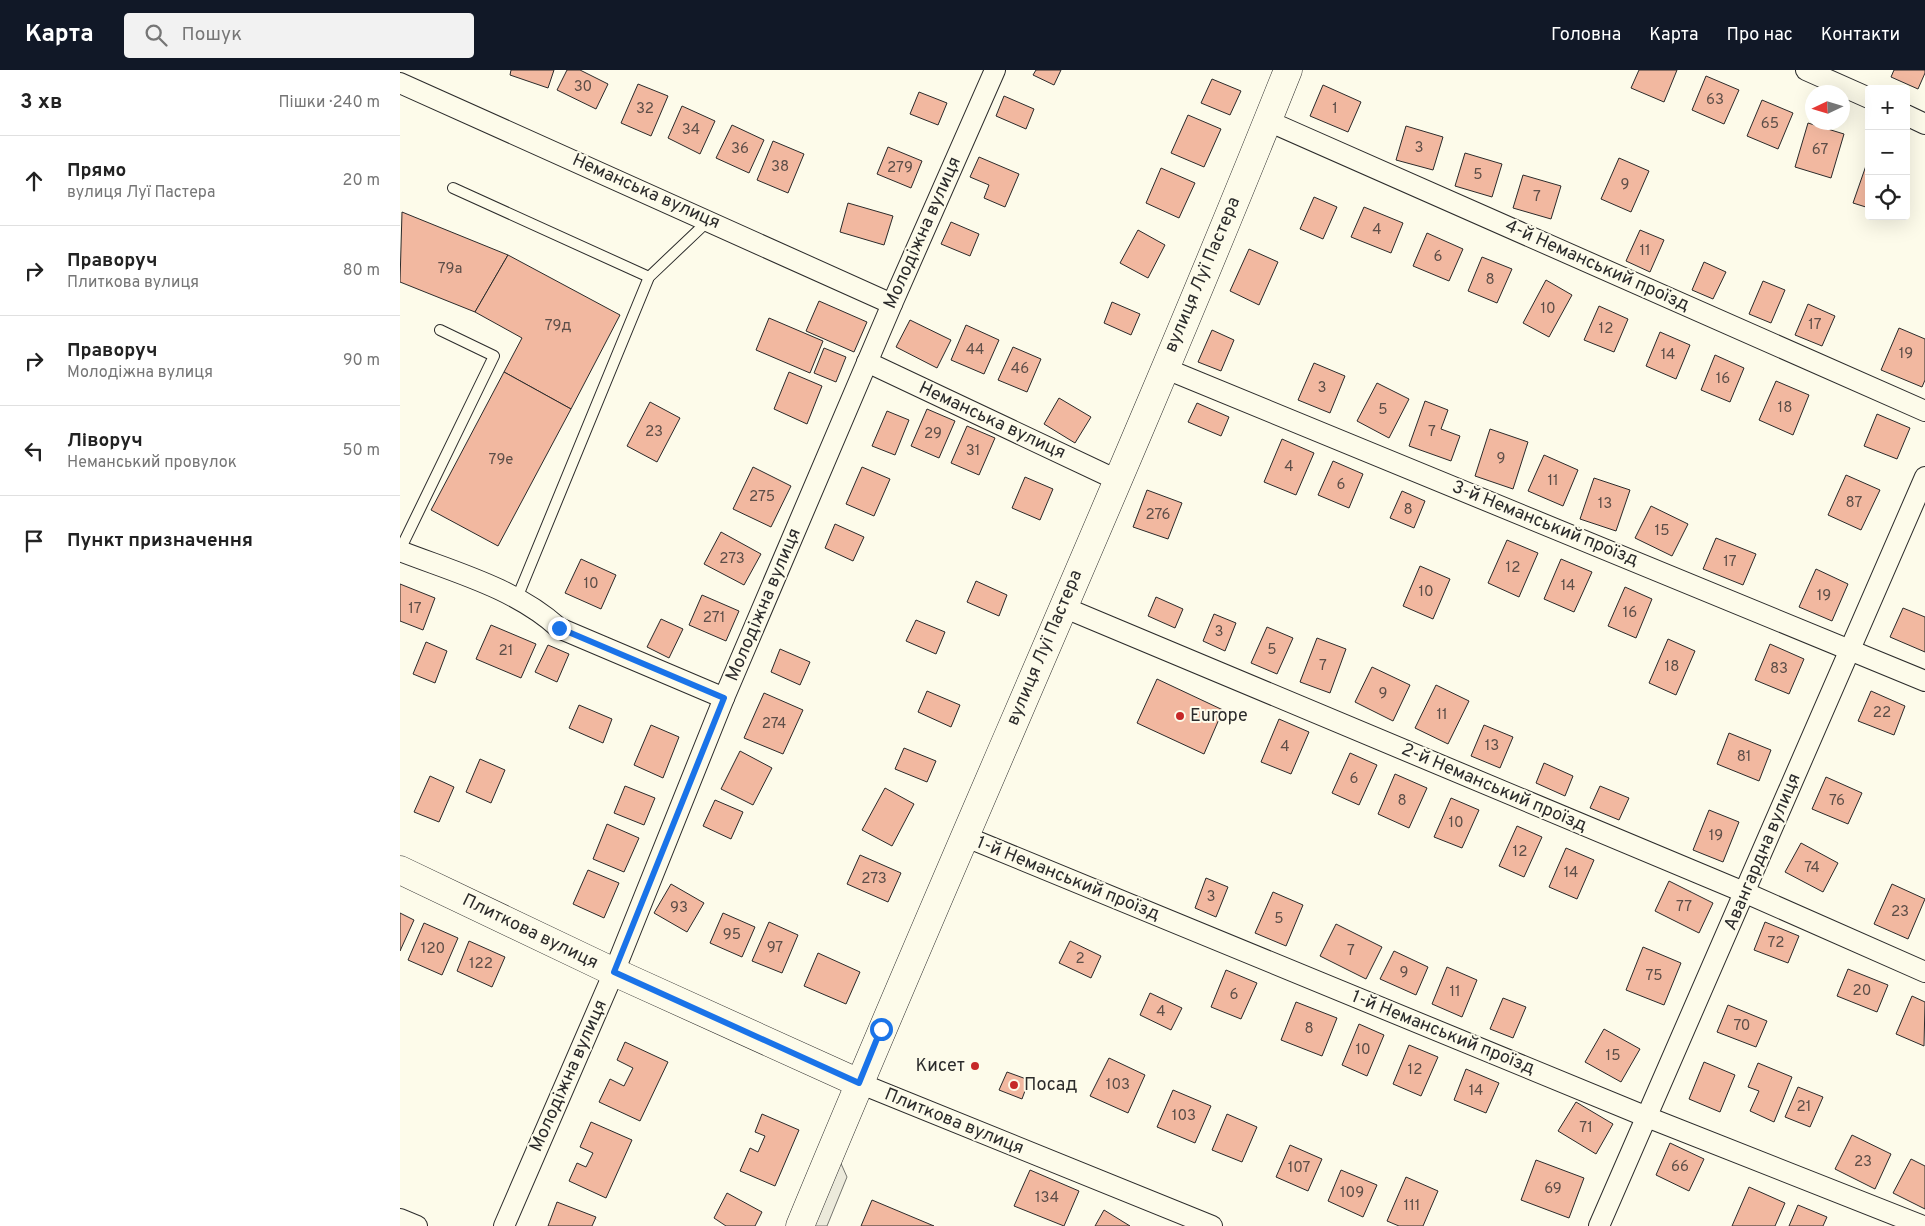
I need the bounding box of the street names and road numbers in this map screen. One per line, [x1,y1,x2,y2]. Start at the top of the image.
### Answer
street label: Неманська вулиця [568,149,724,235]
street label: Молодіжна вулиця [879,153,967,313]
street label: вулиця Луї Пастера [1160,194,1246,356]
street label: 4-й Неманський проїзд [1501,215,1693,317]
street label: Неманська вулиця [915,377,1069,465]
street label: 3-й Неманський проїзд [1448,476,1642,572]
street label: Молодіжна вулиця [721,525,807,685]
street label: вулиця Луї Пастера [1002,567,1088,729]
street label: 2-й Неманський проїзд [1398,738,1590,838]
street label: Авангардна вулиця [1719,770,1807,934]
street label: 1-й Неманський проїзд [973,832,1163,926]
street label: Плиткова вулиця [458,889,602,975]
street label: 1-й Неманський проїзд [1348,986,1538,1080]
street label: Молодіжна вулиця [525,996,613,1156]
street label: Плиткова вулиця [881,1084,1027,1160]

